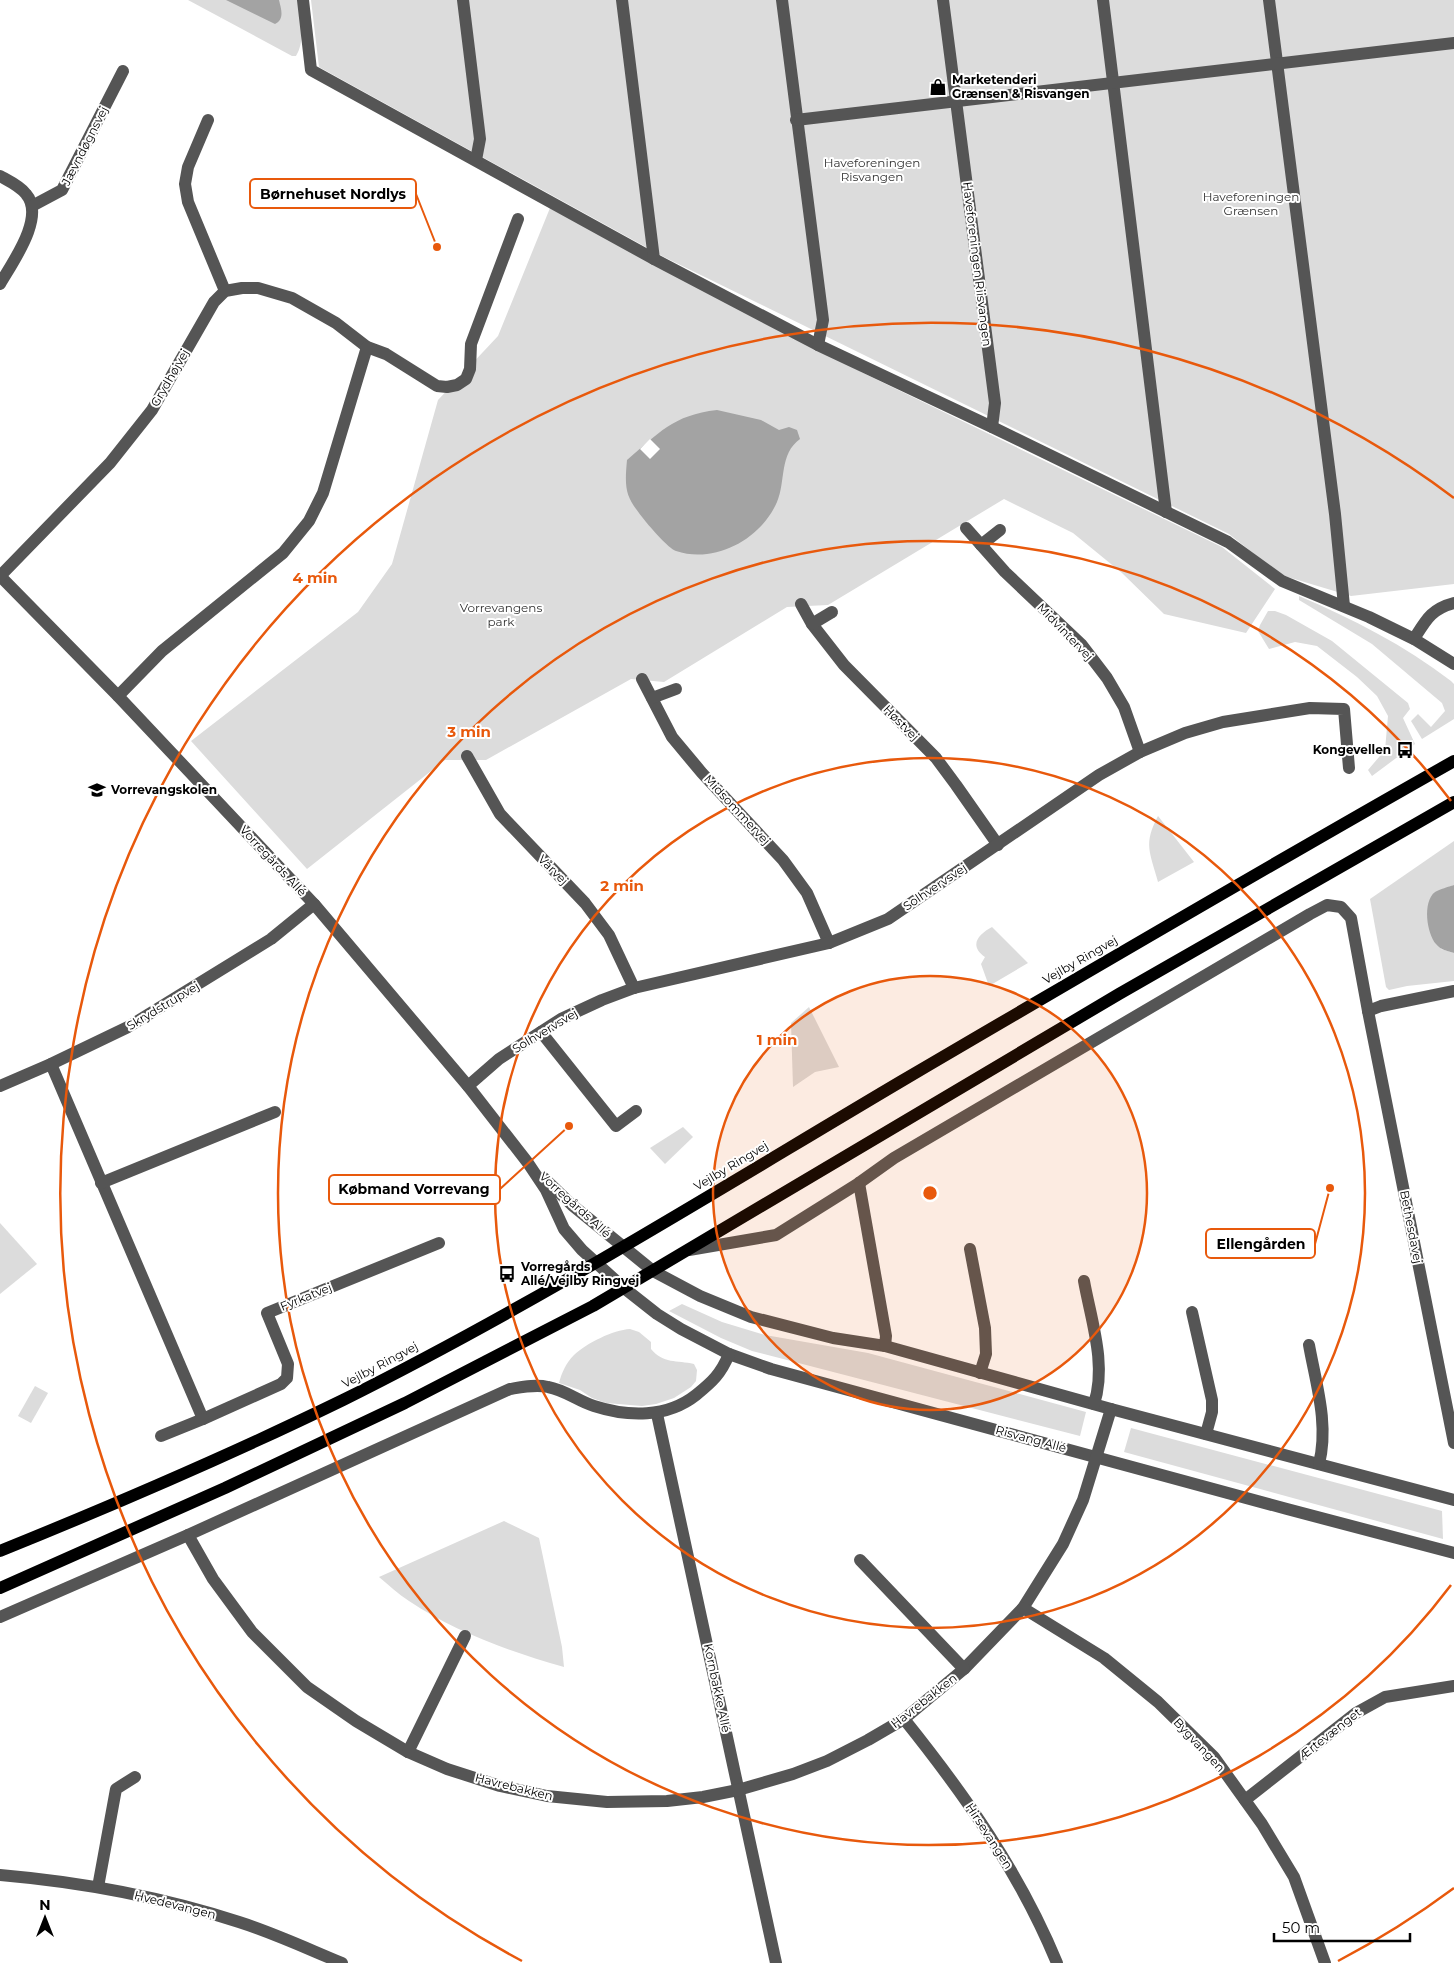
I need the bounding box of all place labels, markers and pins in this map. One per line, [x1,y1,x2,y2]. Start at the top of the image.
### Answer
place label: Marketenderi Grænsen & Risvangen [952,72,1090,101]
shop icon: Marketenderi Grænsen & Risvangen [928,77,948,97]
callout: Børnehuset Nordlys [250,179,416,208]
bus stop icon: Kongevellen [1395,740,1415,760]
place label: Kongevellen [1313,742,1391,757]
school or university icon: Vorrevangskolen [87,780,107,800]
place label: Vorrevangskolen [110,782,217,797]
callout: Købmand Vorrevang [329,1175,500,1204]
centre of rings [921,1184,939,1202]
callout: Ellengården [1206,1229,1315,1258]
place label: Vorregårds Allé/Vejlby Ringvej [520,1259,639,1288]
bus stop icon: Vorregårds Allé/Vejlby Ringvej [497,1264,517,1284]

